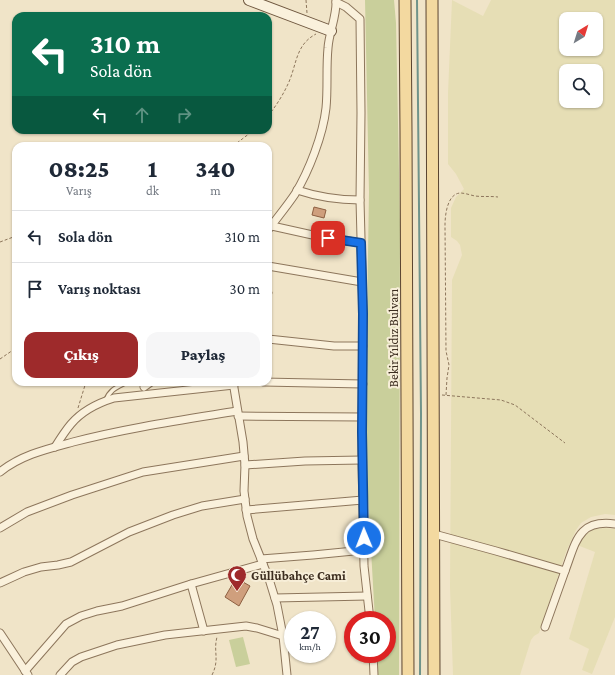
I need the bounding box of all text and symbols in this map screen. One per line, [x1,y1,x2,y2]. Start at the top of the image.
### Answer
north arrow [559,12,603,56]
map controls [559,12,603,108]
icon: left [24,28,76,80]
text: 310 m [90,28,160,59]
text: Sola dön [90,61,152,81]
button: search [559,64,603,108]
icon: left [89,104,111,126]
icon: ahead [131,104,153,126]
icon: right [173,104,195,126]
text: 08:25 [48,155,109,182]
text: 1 [148,155,157,182]
text: 340 [195,155,236,182]
text: Varış [66,183,92,198]
text: dk [146,183,159,198]
text: m [210,183,221,198]
pin [311,221,345,255]
icon: left [24,226,46,248]
icon: arrive [317,227,339,249]
text: Sola dön [58,229,113,245]
text: 310 m [225,229,260,245]
icon: arrive [24,278,46,300]
text: Varış noktası [58,281,141,297]
text: 30 m [230,281,260,297]
street label: Bekir Yıldız Bulvarı [386,288,401,387]
button: Çıkış [24,332,138,378]
button: Paylaş [146,332,260,378]
position arrow [343,517,385,559]
mosque icon: Güllübahçe Cami [226,564,248,592]
place label: Güllübahçe Cami [251,568,346,583]
speed limit sign: 30 [344,611,396,663]
text: 27 [300,621,320,643]
text: km/h [299,641,321,652]

